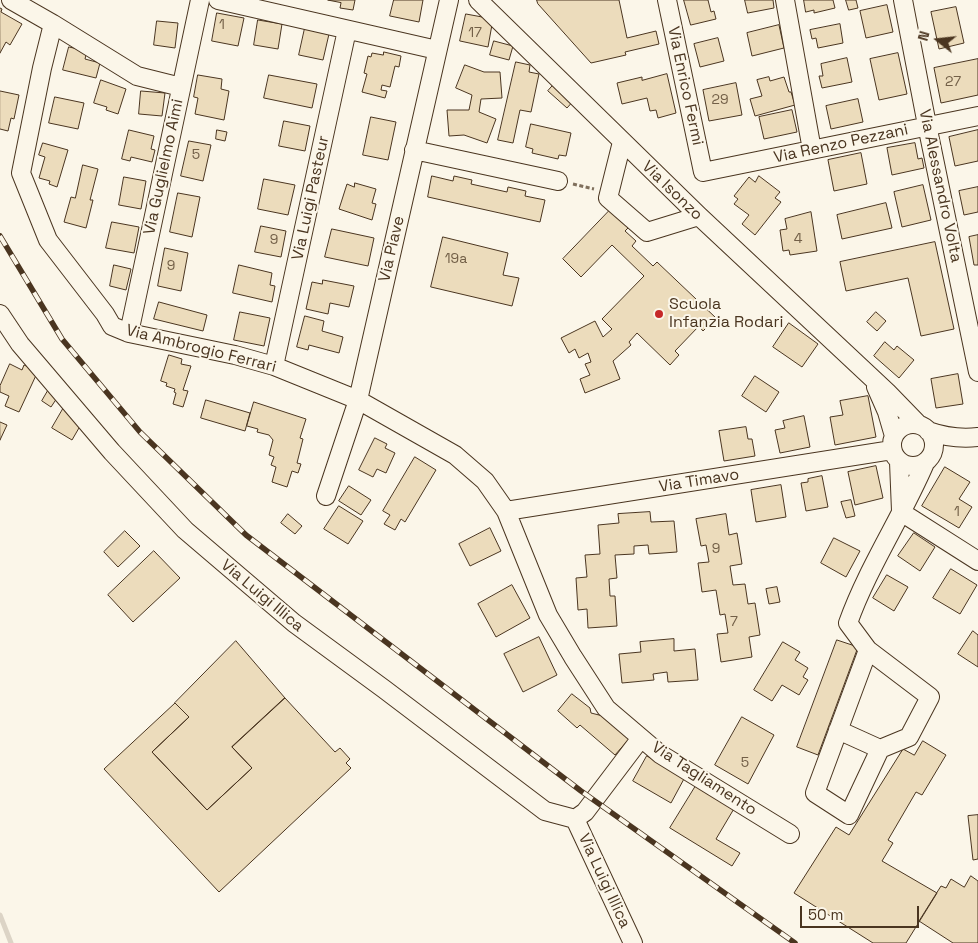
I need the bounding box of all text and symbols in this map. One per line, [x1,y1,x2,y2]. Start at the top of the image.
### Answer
north arrow [913,15,963,65]
house number: 1 [219,17,225,33]
house number: 17 [468,25,482,41]
street label: Via Enrico Fermi [663,25,707,147]
text: N [914,29,934,43]
house number: 27 [945,74,961,90]
house number: 29 [712,92,728,108]
street label: Via Guglielmo Aimi [140,97,188,237]
street label: Via Alessandro Volta [914,108,966,264]
street label: Via Renzo Pezzani [772,120,910,168]
street label: Via Luigi Pasteur [288,134,334,262]
house number: 5 [192,147,200,163]
street label: Via Isonzo [638,157,706,225]
street label: Via Piave [375,214,409,284]
house number: 4 [794,231,802,247]
house number: 9 [270,232,278,248]
house number: 19a [445,251,467,267]
house number: 9 [167,258,175,274]
place label: Scuola Infanzia Rodari [669,295,783,333]
marker: Scuola Infanzia Rodari [653,308,665,320]
street label: Via Ambrogio Ferrari [124,321,278,377]
street label: Via Timavo [657,465,741,497]
house number: 1 [954,504,960,520]
house number: 9 [712,541,720,557]
street label: Via Luigi Illica [217,556,307,636]
house number: 7 [730,614,738,630]
street label: Via Tagliamento [648,738,760,820]
house number: 5 [741,755,749,771]
street label: Via Luigi Illica [574,831,634,931]
scale bar [803,896,922,928]
text: 50 m [808,905,843,924]

